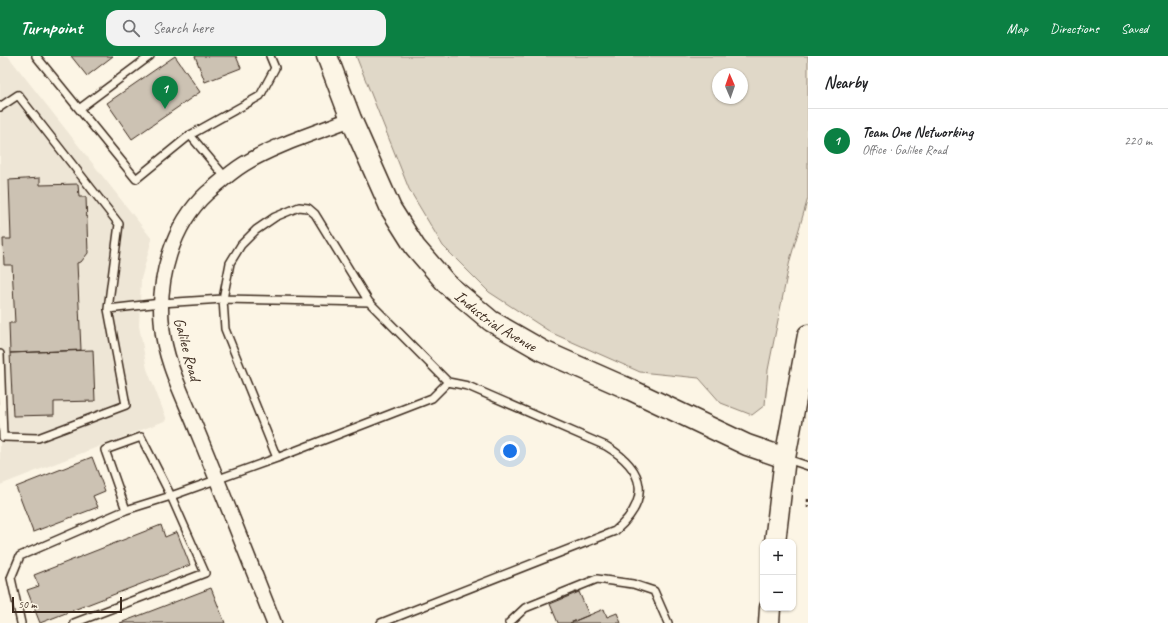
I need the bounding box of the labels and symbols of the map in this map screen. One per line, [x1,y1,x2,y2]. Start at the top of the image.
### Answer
north arrow [712,68,748,104]
pin: 1 [152,76,178,109]
street label: Industrial Avenue [450,286,542,357]
street label: Galilee Road [169,316,206,386]
your location [500,441,520,461]
scale bar [12,595,122,614]

